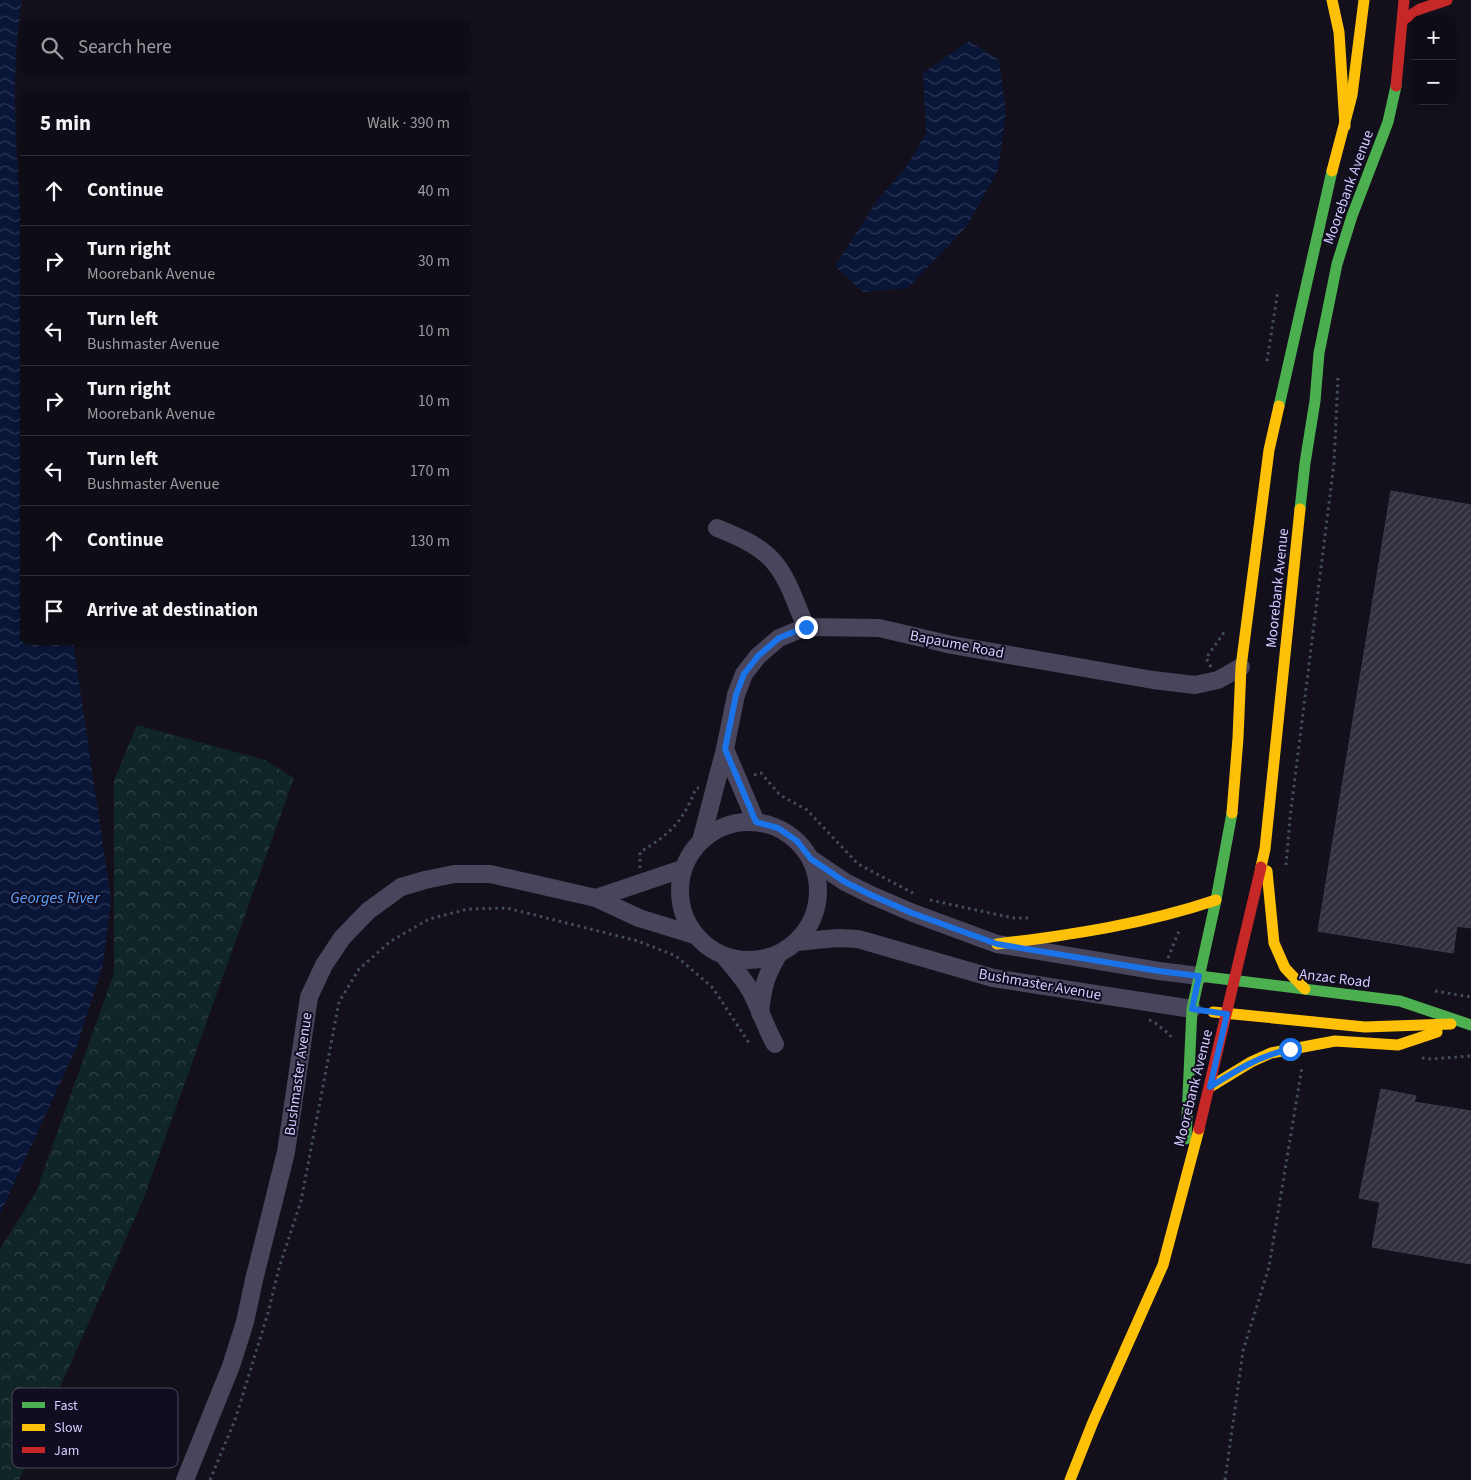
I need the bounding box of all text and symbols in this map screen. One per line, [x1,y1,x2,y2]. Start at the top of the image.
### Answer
map controls [1411,15,1456,105]
button: + [1411,15,1456,60]
search box [20,20,470,75]
icon: search [38,34,66,62]
text: Search here [78,34,172,61]
button: − [1411,60,1456,105]
text: 5 min [40,108,91,138]
text: Walk · 390 m [367,112,450,134]
street label: Moorebank Avenue [1318,127,1379,247]
icon: ahead [40,177,68,205]
text: Continue [87,177,164,204]
text: 40 m [418,180,450,202]
text: Turn right [87,236,171,263]
icon: right [40,247,68,275]
text: 30 m [418,250,450,272]
text: Moorebank Avenue [87,263,215,285]
text: Turn left [87,306,158,333]
icon: left [40,317,68,345]
text: 10 m [418,320,450,342]
text: Bushmaster Avenue [87,333,219,355]
text: Turn right [87,376,171,403]
icon: right [40,387,68,415]
text: 10 m [418,390,450,412]
text: Moorebank Avenue [87,403,215,425]
text: Turn left [87,446,158,473]
icon: left [40,457,68,485]
text: 170 m [410,460,450,482]
text: Bushmaster Avenue [87,473,219,495]
icon: ahead [40,527,68,555]
text: Continue [87,527,164,554]
street label: Moorebank Avenue [1261,527,1294,649]
text: 130 m [410,530,450,552]
icon: arrive [40,597,68,625]
text: Arrive at destination [87,597,258,624]
route end [795,616,818,639]
street label: Bapaume Road [908,625,1006,664]
water label: Georges River [10,887,101,909]
street label: Bushmaster Avenue [977,963,1103,1006]
street label: Anzac Road [1298,964,1372,993]
street label: Bushmaster Avenue [279,1011,318,1137]
street label: Moorebank Avenue [1169,1027,1218,1149]
route start [1279,1038,1302,1061]
legend [12,1388,178,1468]
text: Fast [54,1396,78,1416]
text: Slow [54,1418,83,1438]
text: Jam [54,1441,79,1461]

